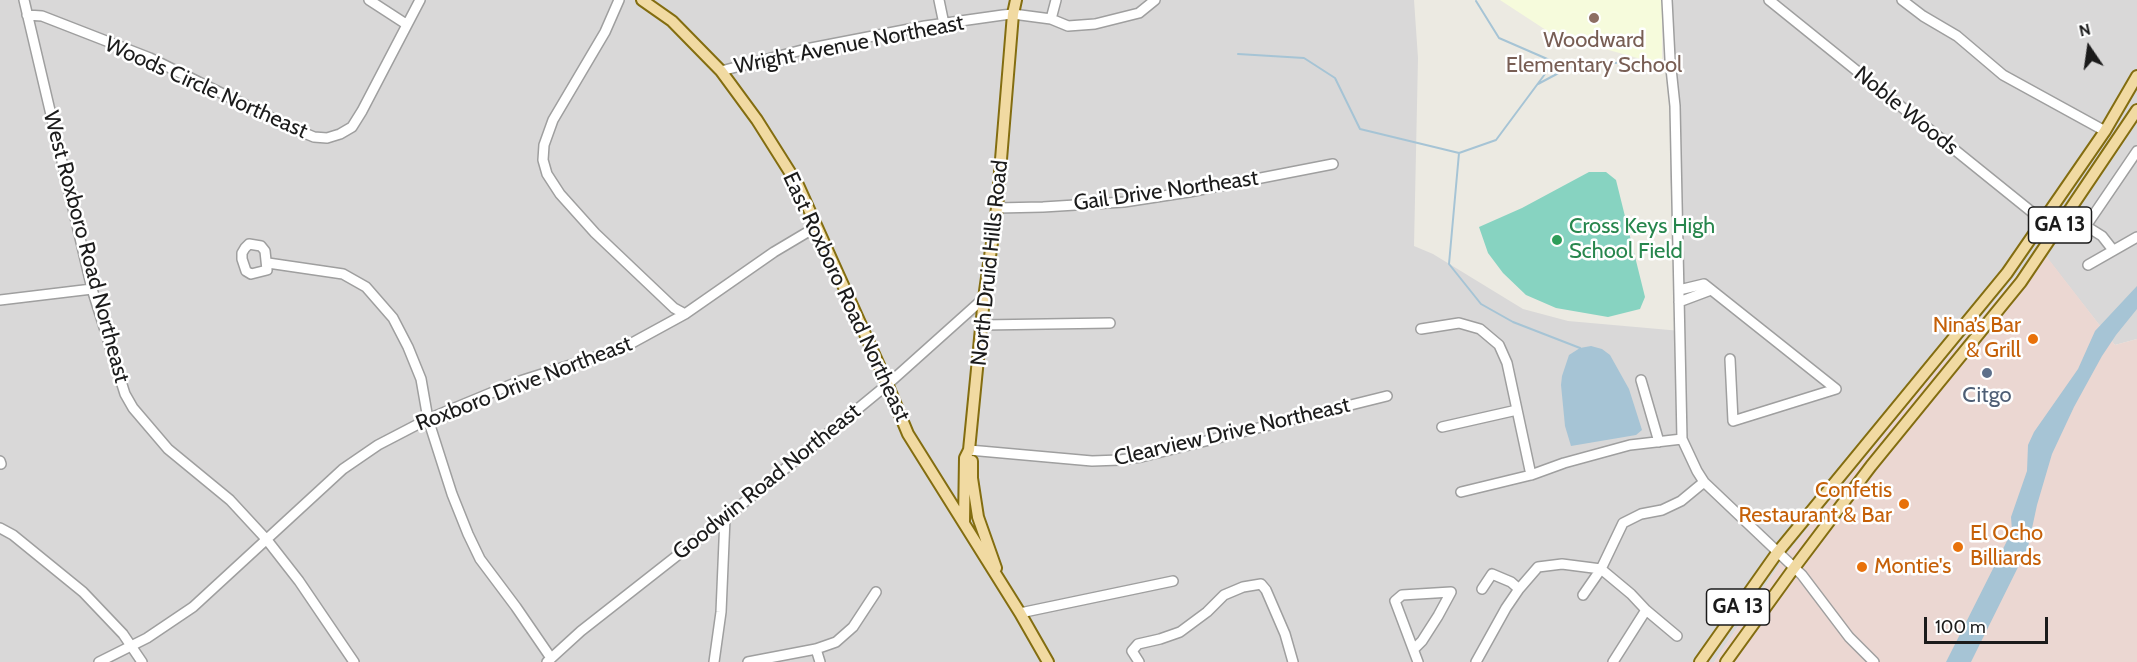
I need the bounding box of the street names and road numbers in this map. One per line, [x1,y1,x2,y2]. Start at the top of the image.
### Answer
street label: Wright Avenue Northeast [732,10,966,80]
street label: Woods Circle Northeast [101,31,311,145]
street label: Noble Woods [1849,61,1963,161]
street label: West Roxboro Road Northeast [37,108,135,386]
street label: North Druid Hills Road [966,159,1014,367]
street label: Gail Drive Northeast [1072,165,1260,217]
street label: East Roxboro Road Northeast [777,168,915,426]
road number: GA 13 [2028,207,2092,243]
street label: Roxboro Drive Northeast [412,331,636,437]
street label: Clearview Drive Northeast [1111,392,1353,472]
street label: Goodwin Road Northeast [668,398,866,566]
road number: GA 13 [1706,589,1770,625]

